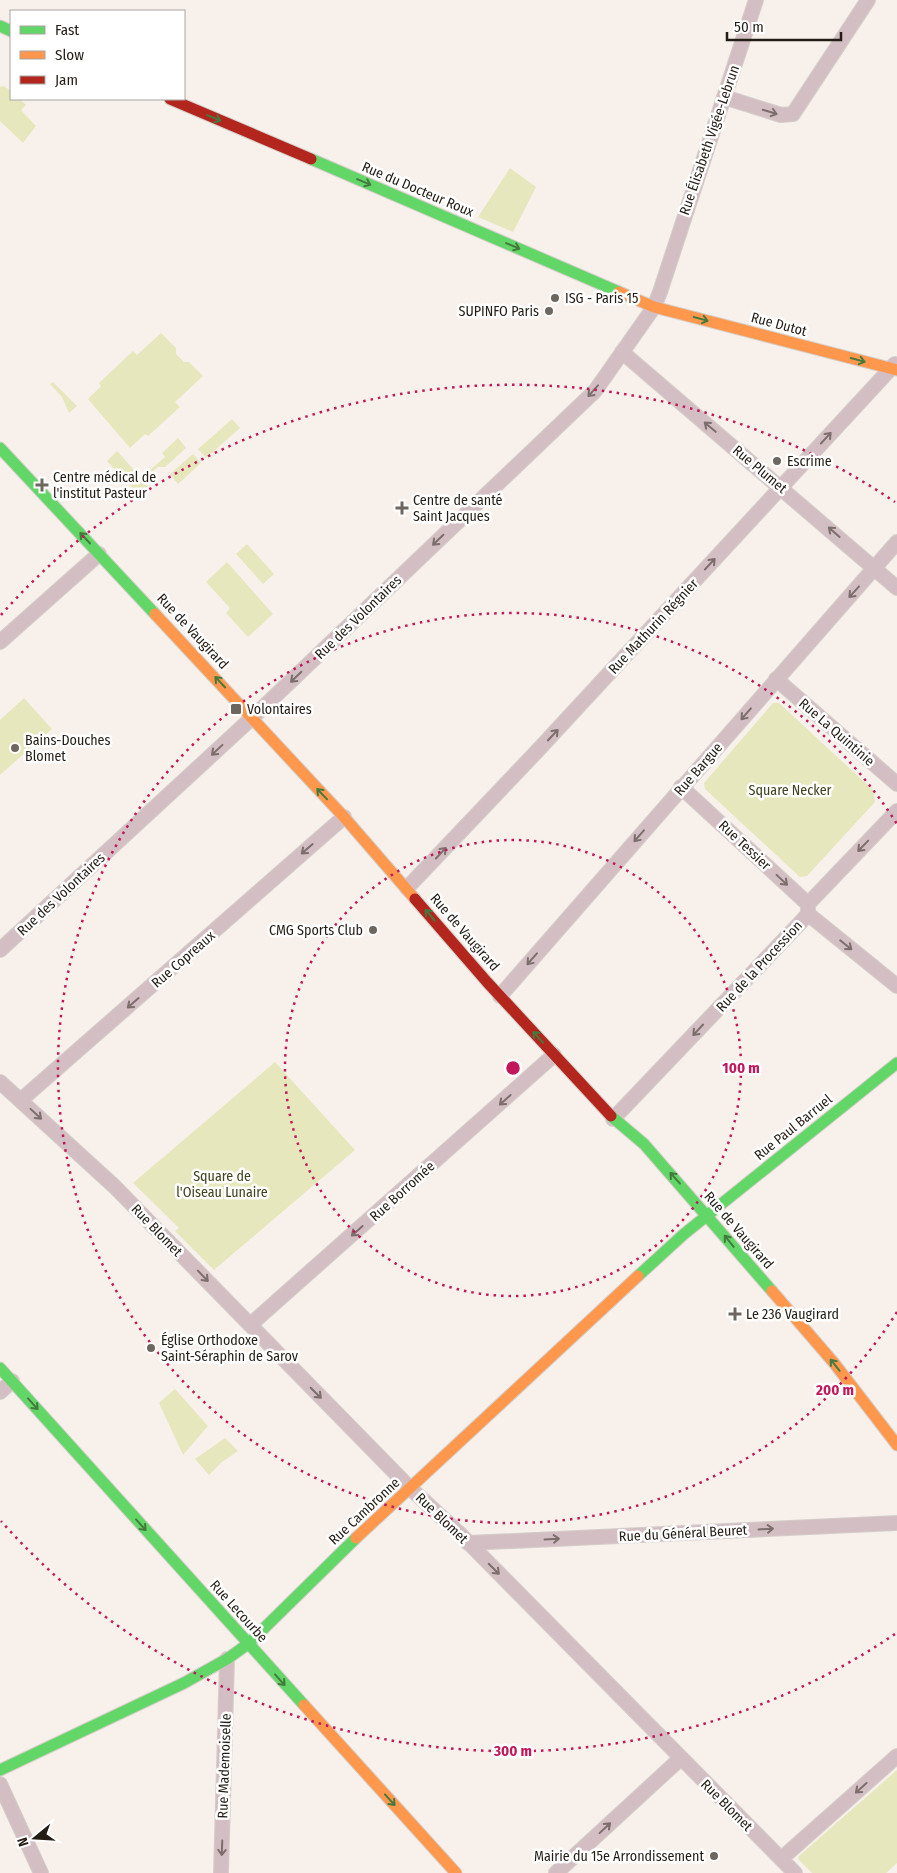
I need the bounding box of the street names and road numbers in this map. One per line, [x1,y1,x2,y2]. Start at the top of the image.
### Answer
street label: Rue Élisabeth Vigée-Lebrun [675,63,743,217]
street label: Rue du Docteur Roux [359,158,477,221]
street label: Rue Dutot [749,309,809,340]
street label: Rue Plumet [729,442,791,497]
street label: Rue des Volontaires [312,572,405,663]
street label: Rue Mathurin Régnier [605,575,702,677]
street label: Rue de Vaugirard [153,590,232,673]
street label: Rue La Quintinie [795,695,878,770]
street label: Rue Bargue [671,739,726,799]
street label: Rue Tessier [715,817,774,874]
street label: Rue des Volontaires [14,849,109,939]
street label: Rue de Vaugirard [426,890,503,975]
street label: Rue de la Procession [713,917,806,1015]
street label: Rue Copreaux [148,927,219,992]
street label: Rue Paul Barruel [751,1091,836,1164]
street label: Rue Borromée [366,1158,438,1225]
street label: Rue de Vaugirard [700,1188,777,1273]
street label: Rue Blomet [128,1201,186,1260]
street label: Rue Cambronne [325,1474,403,1549]
street label: Rue Blomet [412,1489,472,1548]
street label: Rue du Général Beuret [618,1522,748,1545]
street label: Rue Lecourbe [206,1577,271,1646]
street label: Rue Mademoiselle [214,1713,235,1819]
street label: Rue Blomet [697,1776,756,1835]

